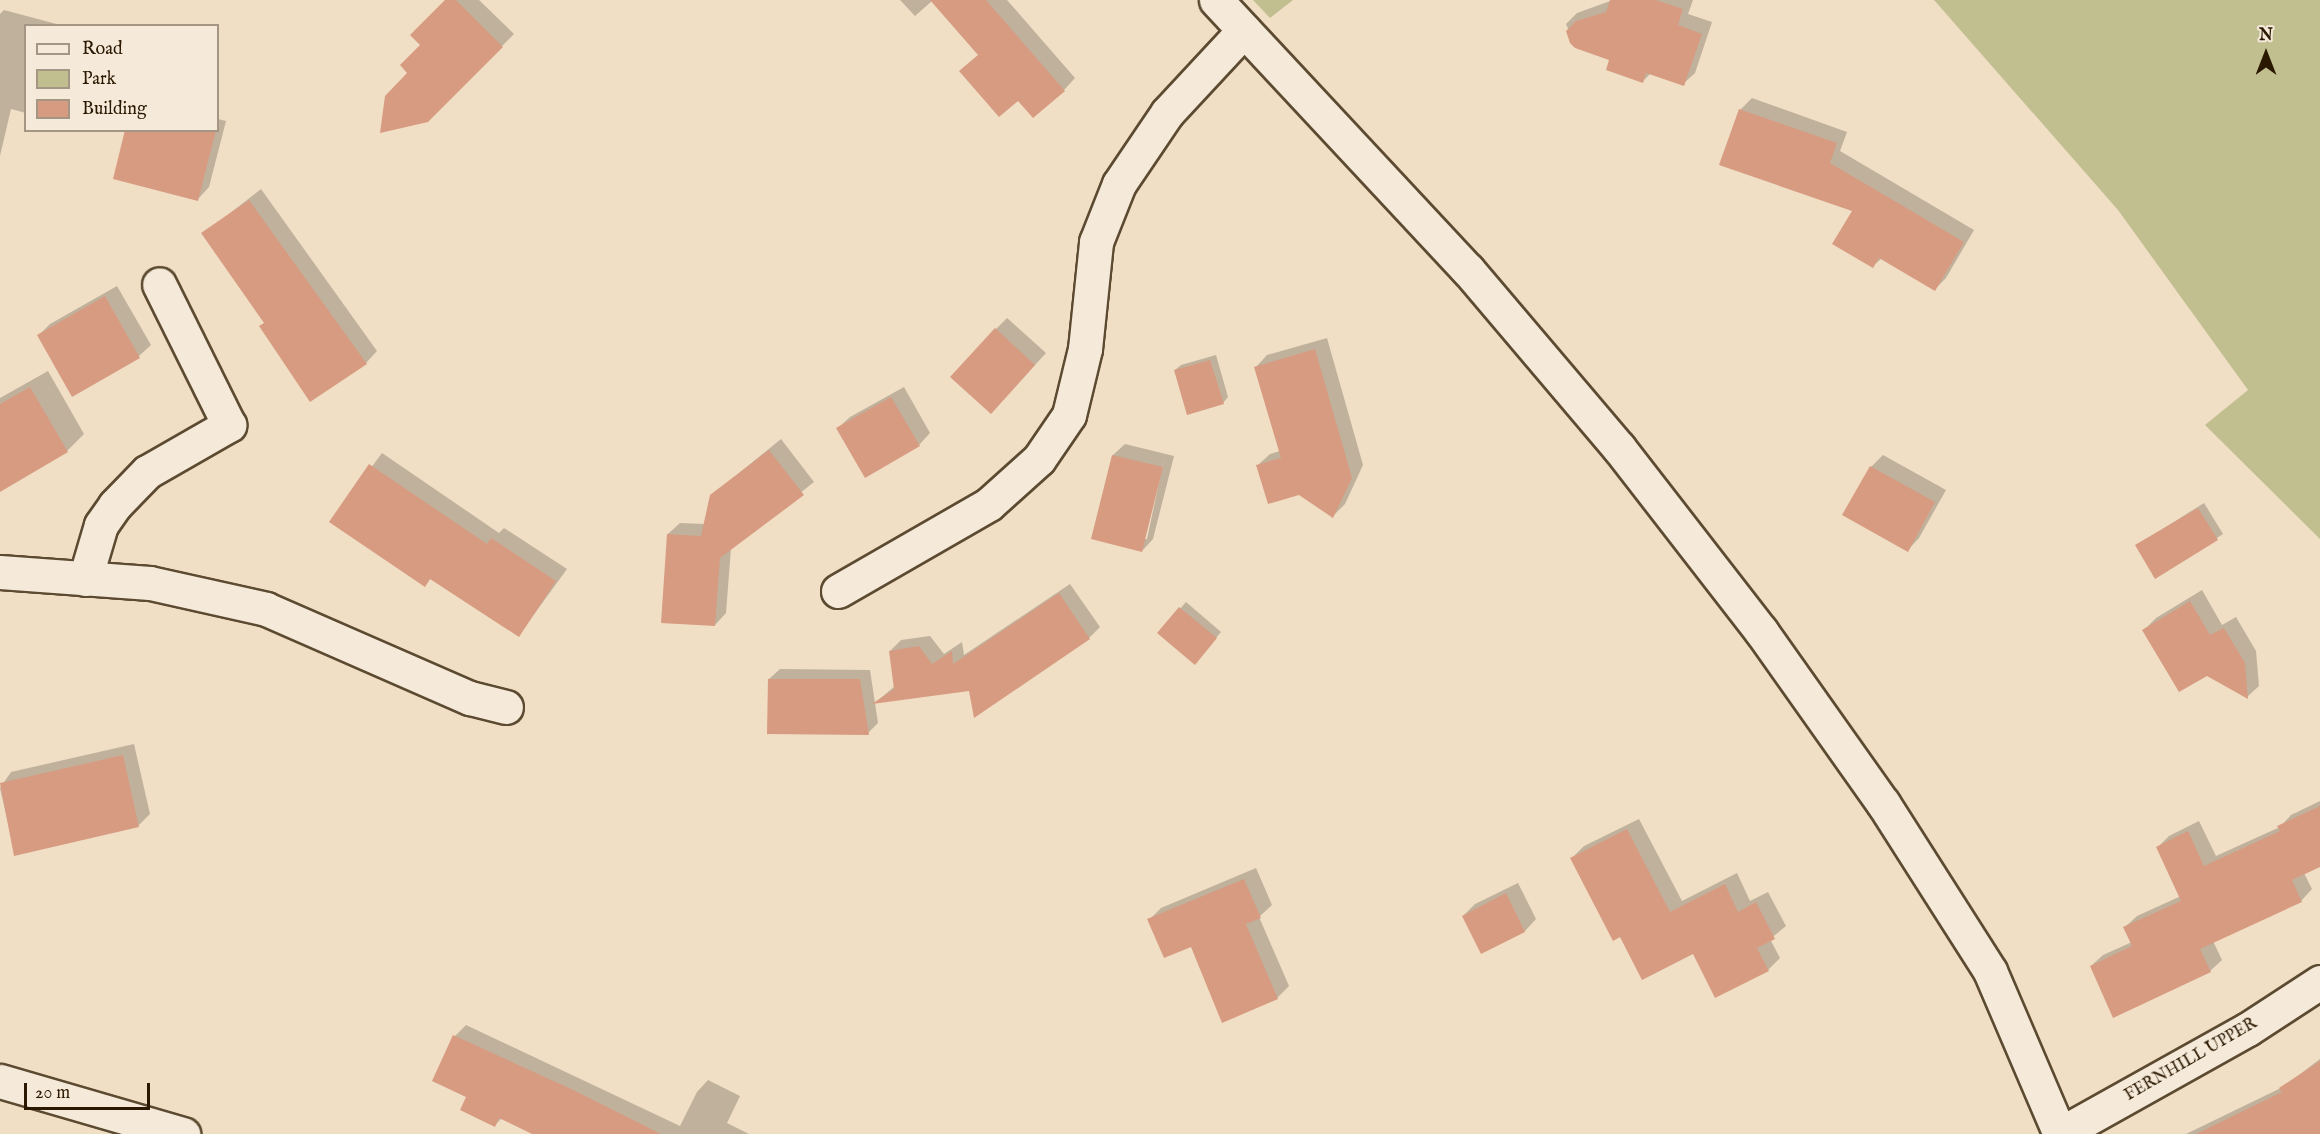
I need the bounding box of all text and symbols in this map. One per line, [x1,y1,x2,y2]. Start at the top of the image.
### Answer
legend [24,24,219,132]
north arrow [2236,24,2296,84]
text: N [2259,26,2273,46]
text: Road [82,38,123,61]
text: Park [82,68,116,91]
text: Building [82,98,147,121]
street label: FERNHILL UPPER [2122,1014,2260,1106]
scale bar [27,1071,153,1109]
text: 20 m [35,1082,70,1105]

